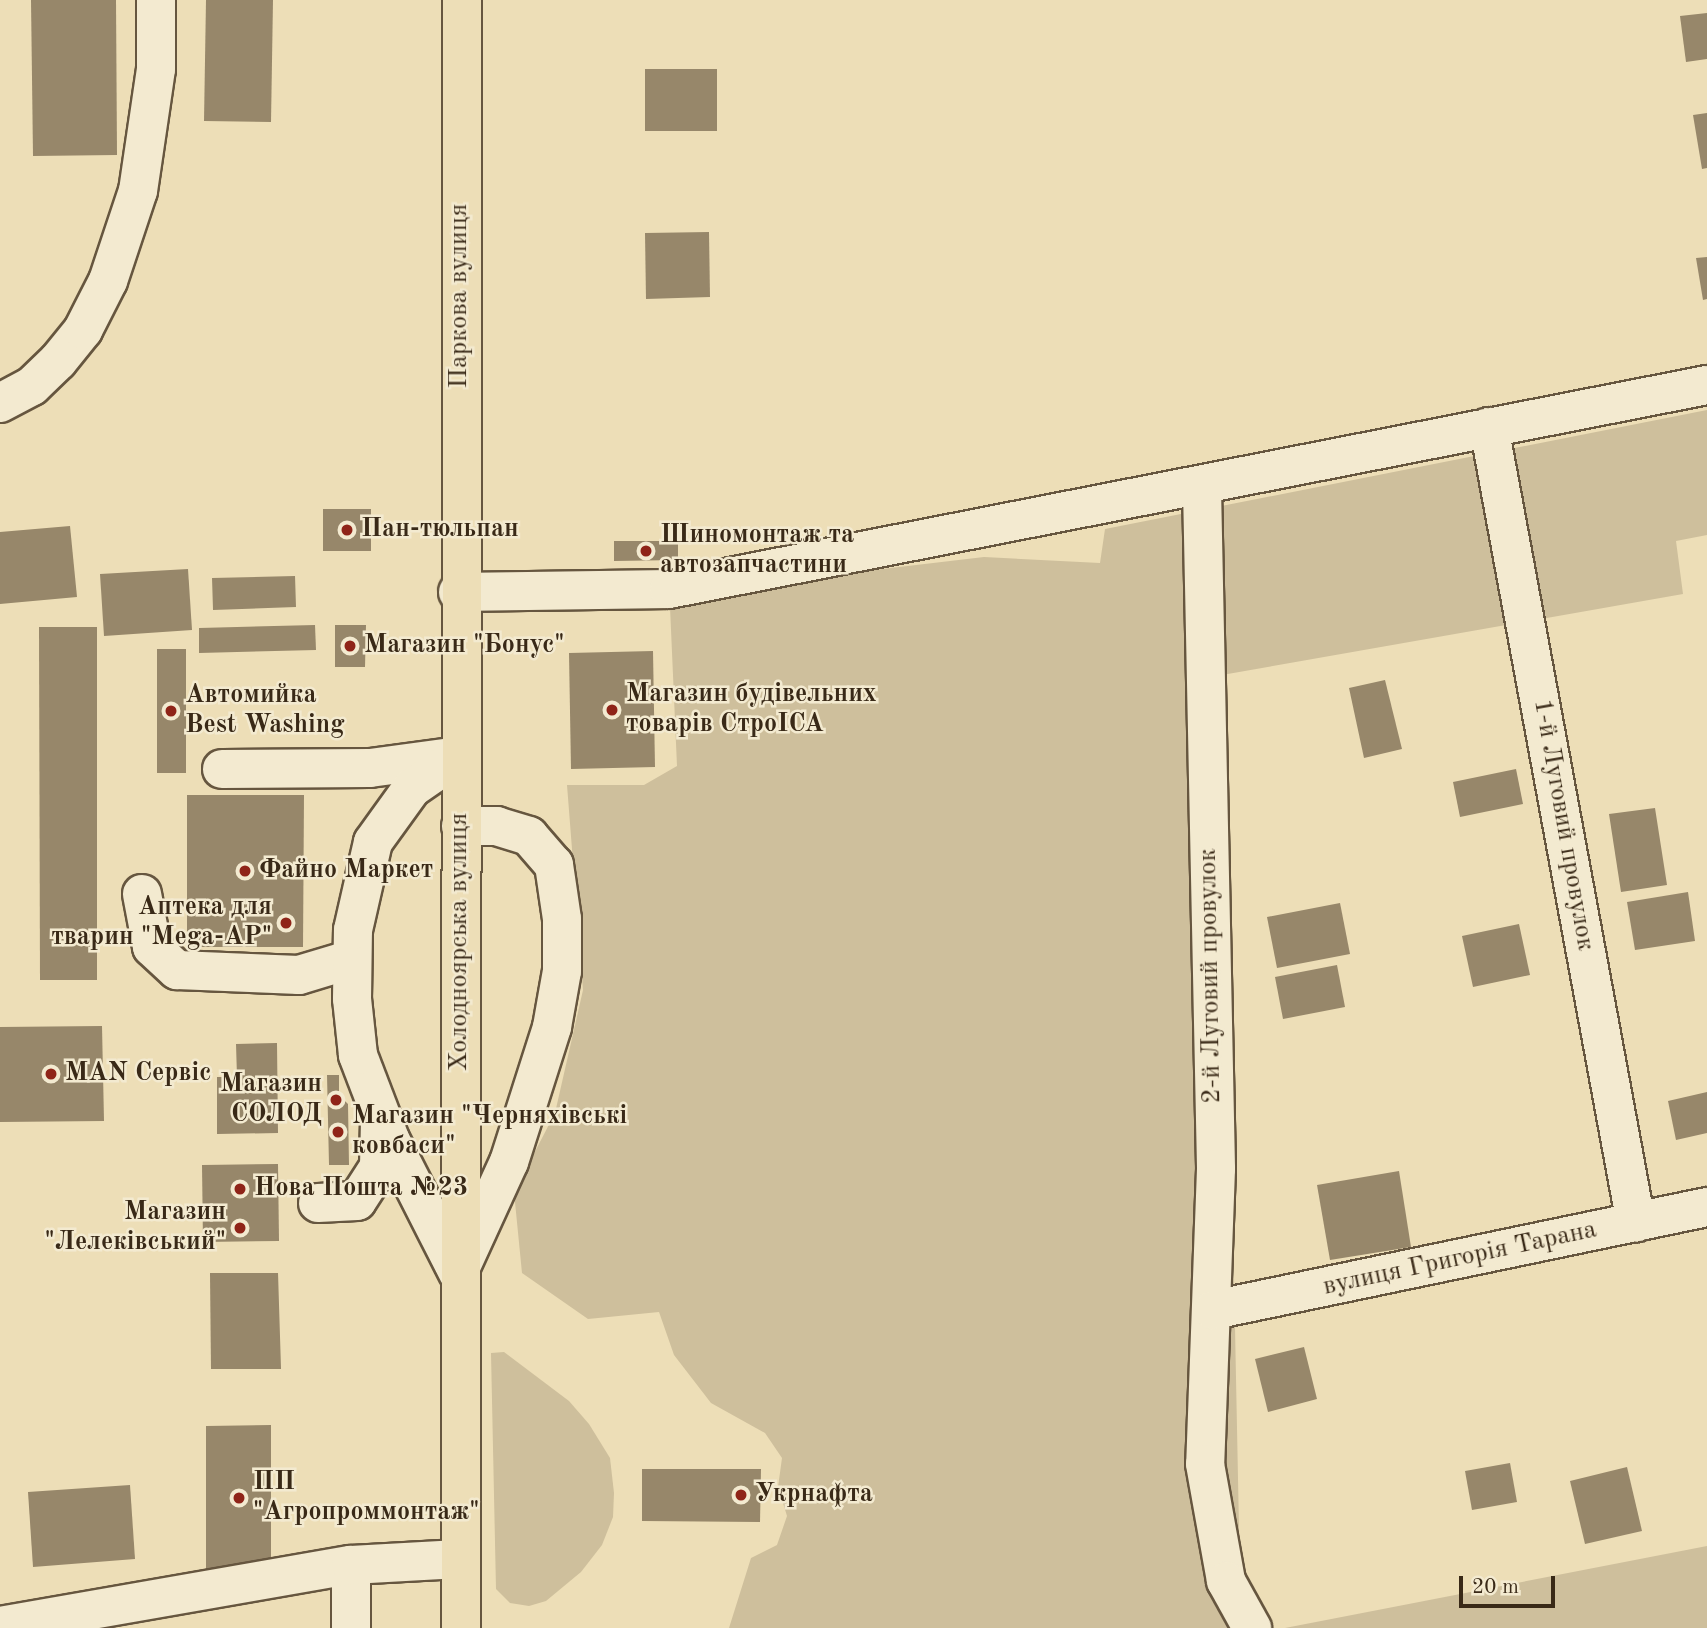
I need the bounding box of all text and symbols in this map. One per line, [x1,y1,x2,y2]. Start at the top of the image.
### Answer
street label: Паркова вулиця [444,203,476,389]
place label: Пан-тюльпан [361,514,519,546]
place label: Шиномонтаж та автозапчастини [660,520,854,582]
marker: Пан-тюльпан [339,522,355,538]
marker: Шиномонтаж та автозапчастини [638,543,654,559]
place label: Магазин "Бонус" [364,630,565,662]
marker: Магазин "Бонус" [342,638,358,654]
place label: Магазин будівельних товарів СтроІСА [626,679,877,740]
place label: Автомийка Best Washing [185,680,345,742]
street label: 1-й Луговий провулок [1525,697,1601,953]
marker: Магазин будівельних товарів СтроІСА [604,702,620,718]
marker: Автомийка Best Washing [163,703,179,719]
street label: Холодноярська вулиця [444,813,476,1071]
street label: 2-й Луговий провулок [1193,848,1229,1104]
place label: Файно Маркет [259,855,433,887]
marker: Файно Маркет [237,863,253,879]
place label: Аптека для тварин "Mega-AP" [51,892,272,954]
marker: Аптека для тварин "Mega-AP" [278,915,294,931]
place label: MAN Сервіс [65,1058,211,1090]
marker: MAN Сервіс [43,1066,59,1082]
place label: Магазин СОЛОД [220,1069,322,1130]
marker: Магазин СОЛОД [328,1092,344,1108]
place label: Магазин "Черняхівські ковбаси" [352,1101,627,1162]
marker: Магазин "Черняхівські ковбаси" [330,1124,346,1140]
place label: Нова Пошта №23 [254,1173,468,1205]
marker: Нова Пошта №23 [232,1181,248,1197]
place label: Магазин "Лелеківський" [45,1197,226,1258]
street label: вулиця Григорія Тарана [1320,1215,1600,1303]
marker: Магазин "Лелеківський" [232,1220,248,1236]
place label: ПП "Агропроммонтаж" [253,1467,479,1528]
place label: Укрнафта [755,1479,873,1511]
marker: Укрнафта [733,1487,749,1503]
marker: ПП "Агропроммонтаж" [231,1490,247,1506]
scale bar [1462,1562,1558,1606]
text: 20 m [1472,1577,1519,1598]

